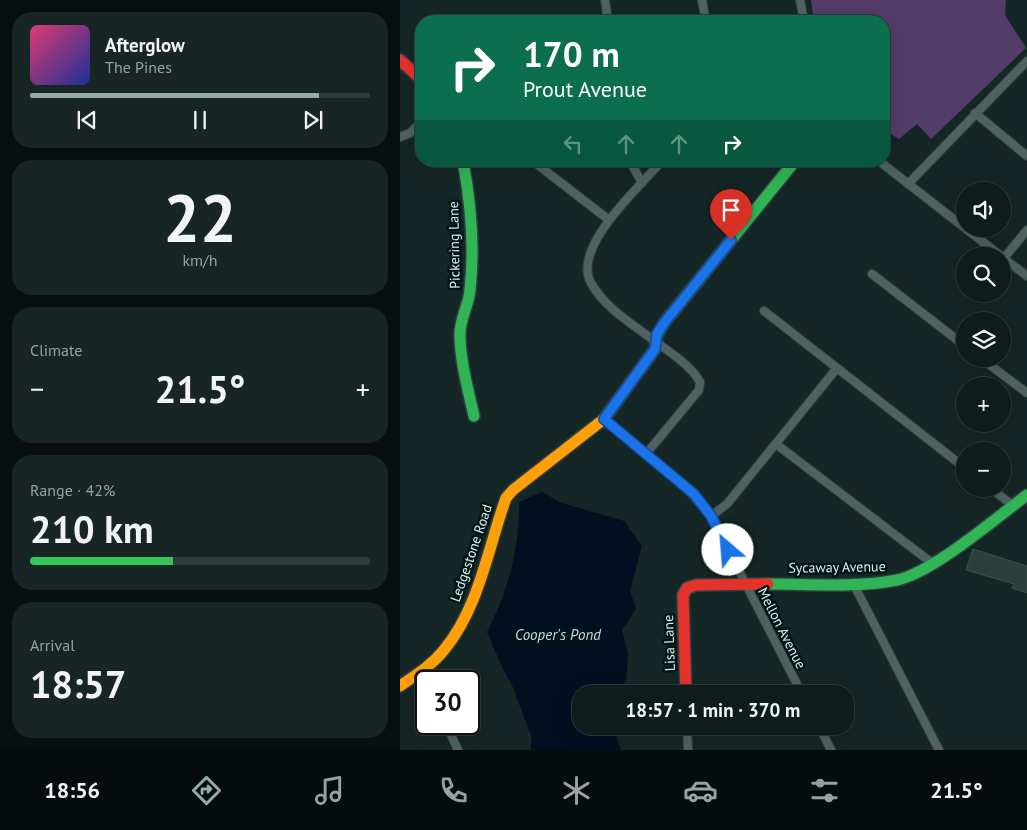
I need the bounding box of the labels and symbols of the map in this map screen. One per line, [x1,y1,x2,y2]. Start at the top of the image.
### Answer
pin [710,189,752,240]
street label: Pickering Lane [444,201,464,289]
street label: Ledgestone Road [446,502,496,604]
position arrow [701,523,753,575]
street label: Sycaway Avenue [788,557,886,577]
street label: Mellon Avenue [754,584,810,672]
street label: Lisa Lane [659,615,679,671]
water label: Cooper's Pond [515,625,601,644]
speed limit sign: 30 [415,670,480,735]

